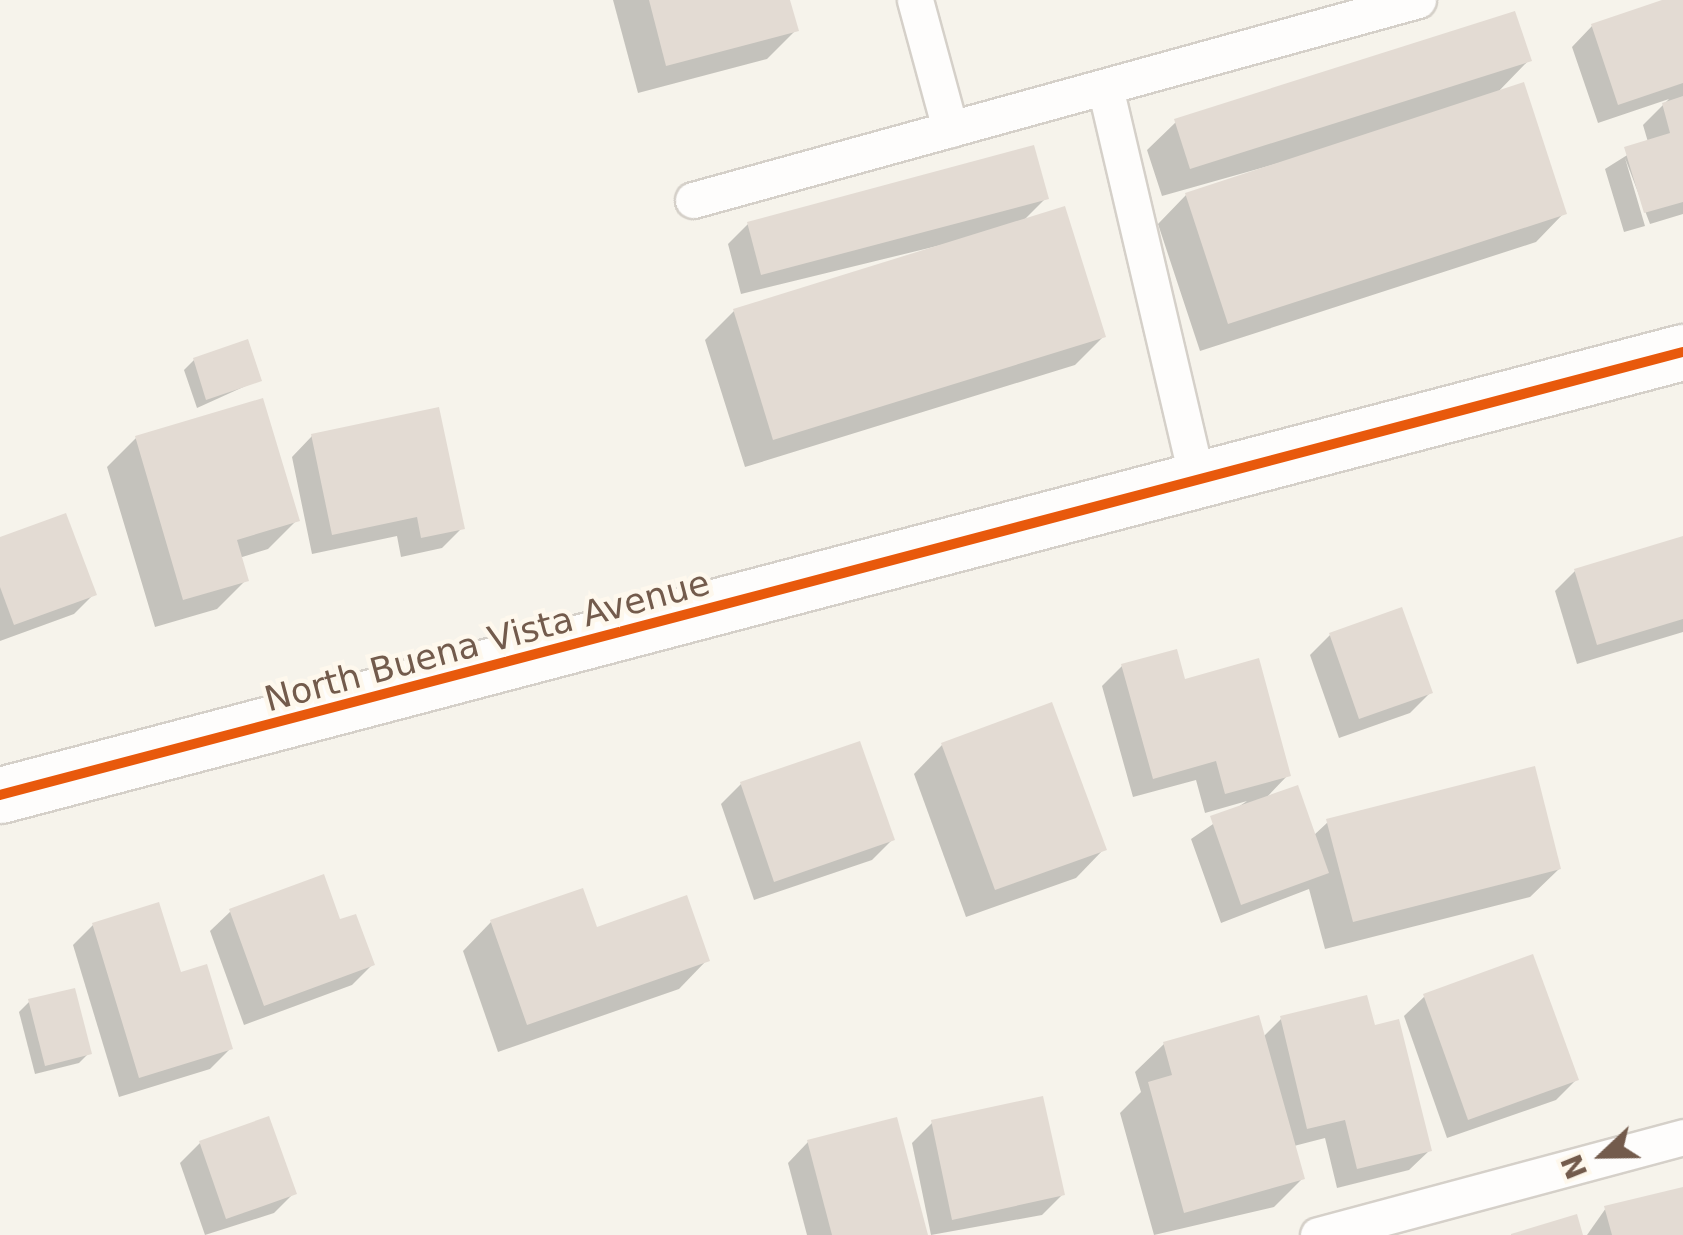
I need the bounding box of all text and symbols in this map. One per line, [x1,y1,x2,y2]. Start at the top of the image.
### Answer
street label: North Buena Vista Avenue [260,561,714,721]
north arrow [1553,1105,1653,1205]
text: N [1555,1149,1594,1183]

